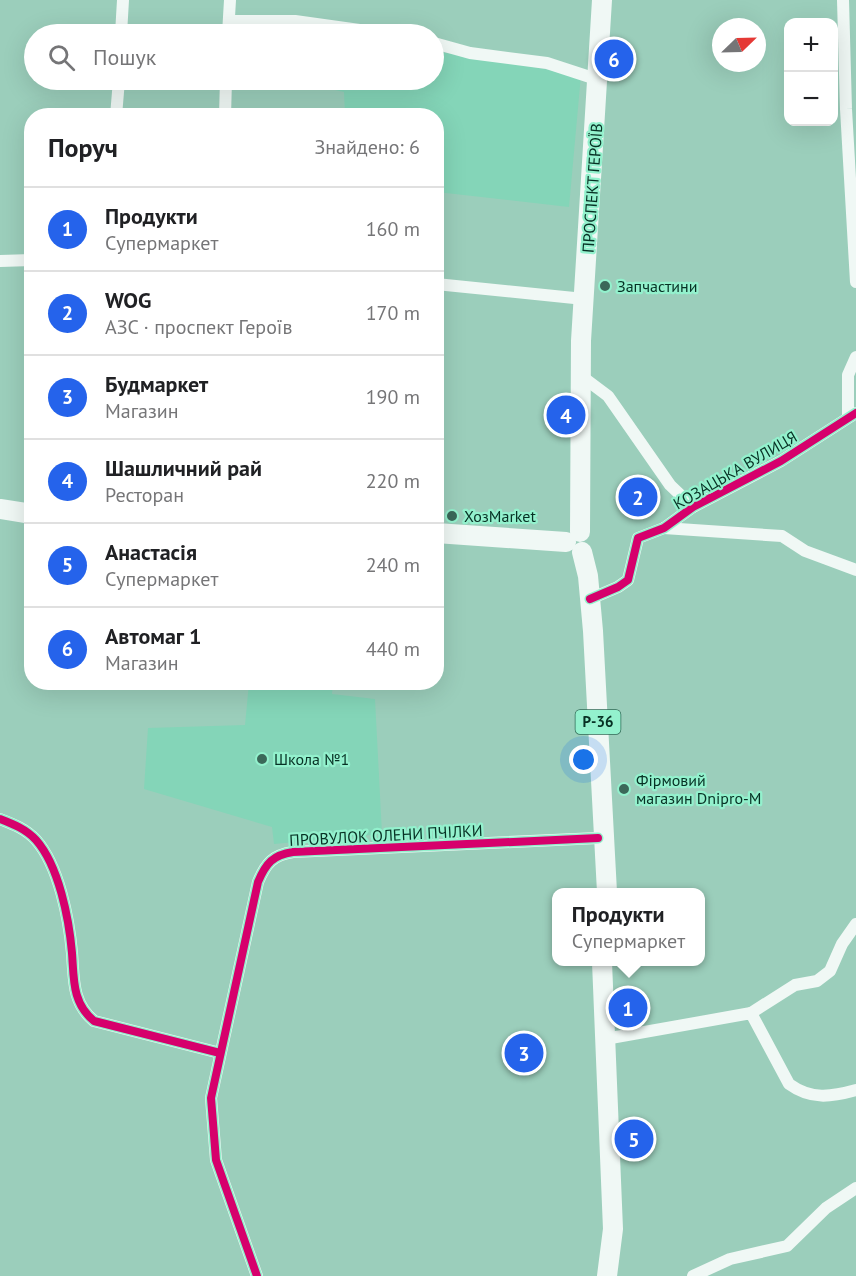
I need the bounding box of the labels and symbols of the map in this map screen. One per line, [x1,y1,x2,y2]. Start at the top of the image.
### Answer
north arrow [712,18,766,72]
pin: 6 [594,36,634,82]
street label: ПРОСПЕКТ ГЕРОЇВ [577,123,607,253]
place label: Запчастини [617,276,697,296]
marker: Запчастини [598,279,612,293]
pin: 4 [546,392,586,438]
street label: КОЗАЦЬКА ВУЛИЦЯ [670,426,800,514]
pin: 2 [618,474,658,520]
place label: ХозMarket [464,506,536,526]
marker: ХозMarket [445,509,459,523]
road number: Р-36 [576,710,620,734]
your location [569,745,598,774]
place label: Школа №1 [274,749,349,769]
marker: Школа №1 [255,752,269,766]
place label: Фірмовий магазин Dnipro-M [636,770,761,808]
marker: Фірмовий магазин Dnipro-M [617,782,631,796]
street label: ПРОВУЛОК ОЛЕНИ ПЧІЛКИ [289,820,483,850]
pin: 1 [608,986,648,1030]
pin: 3 [504,1030,544,1076]
pin: 5 [614,1116,654,1162]

